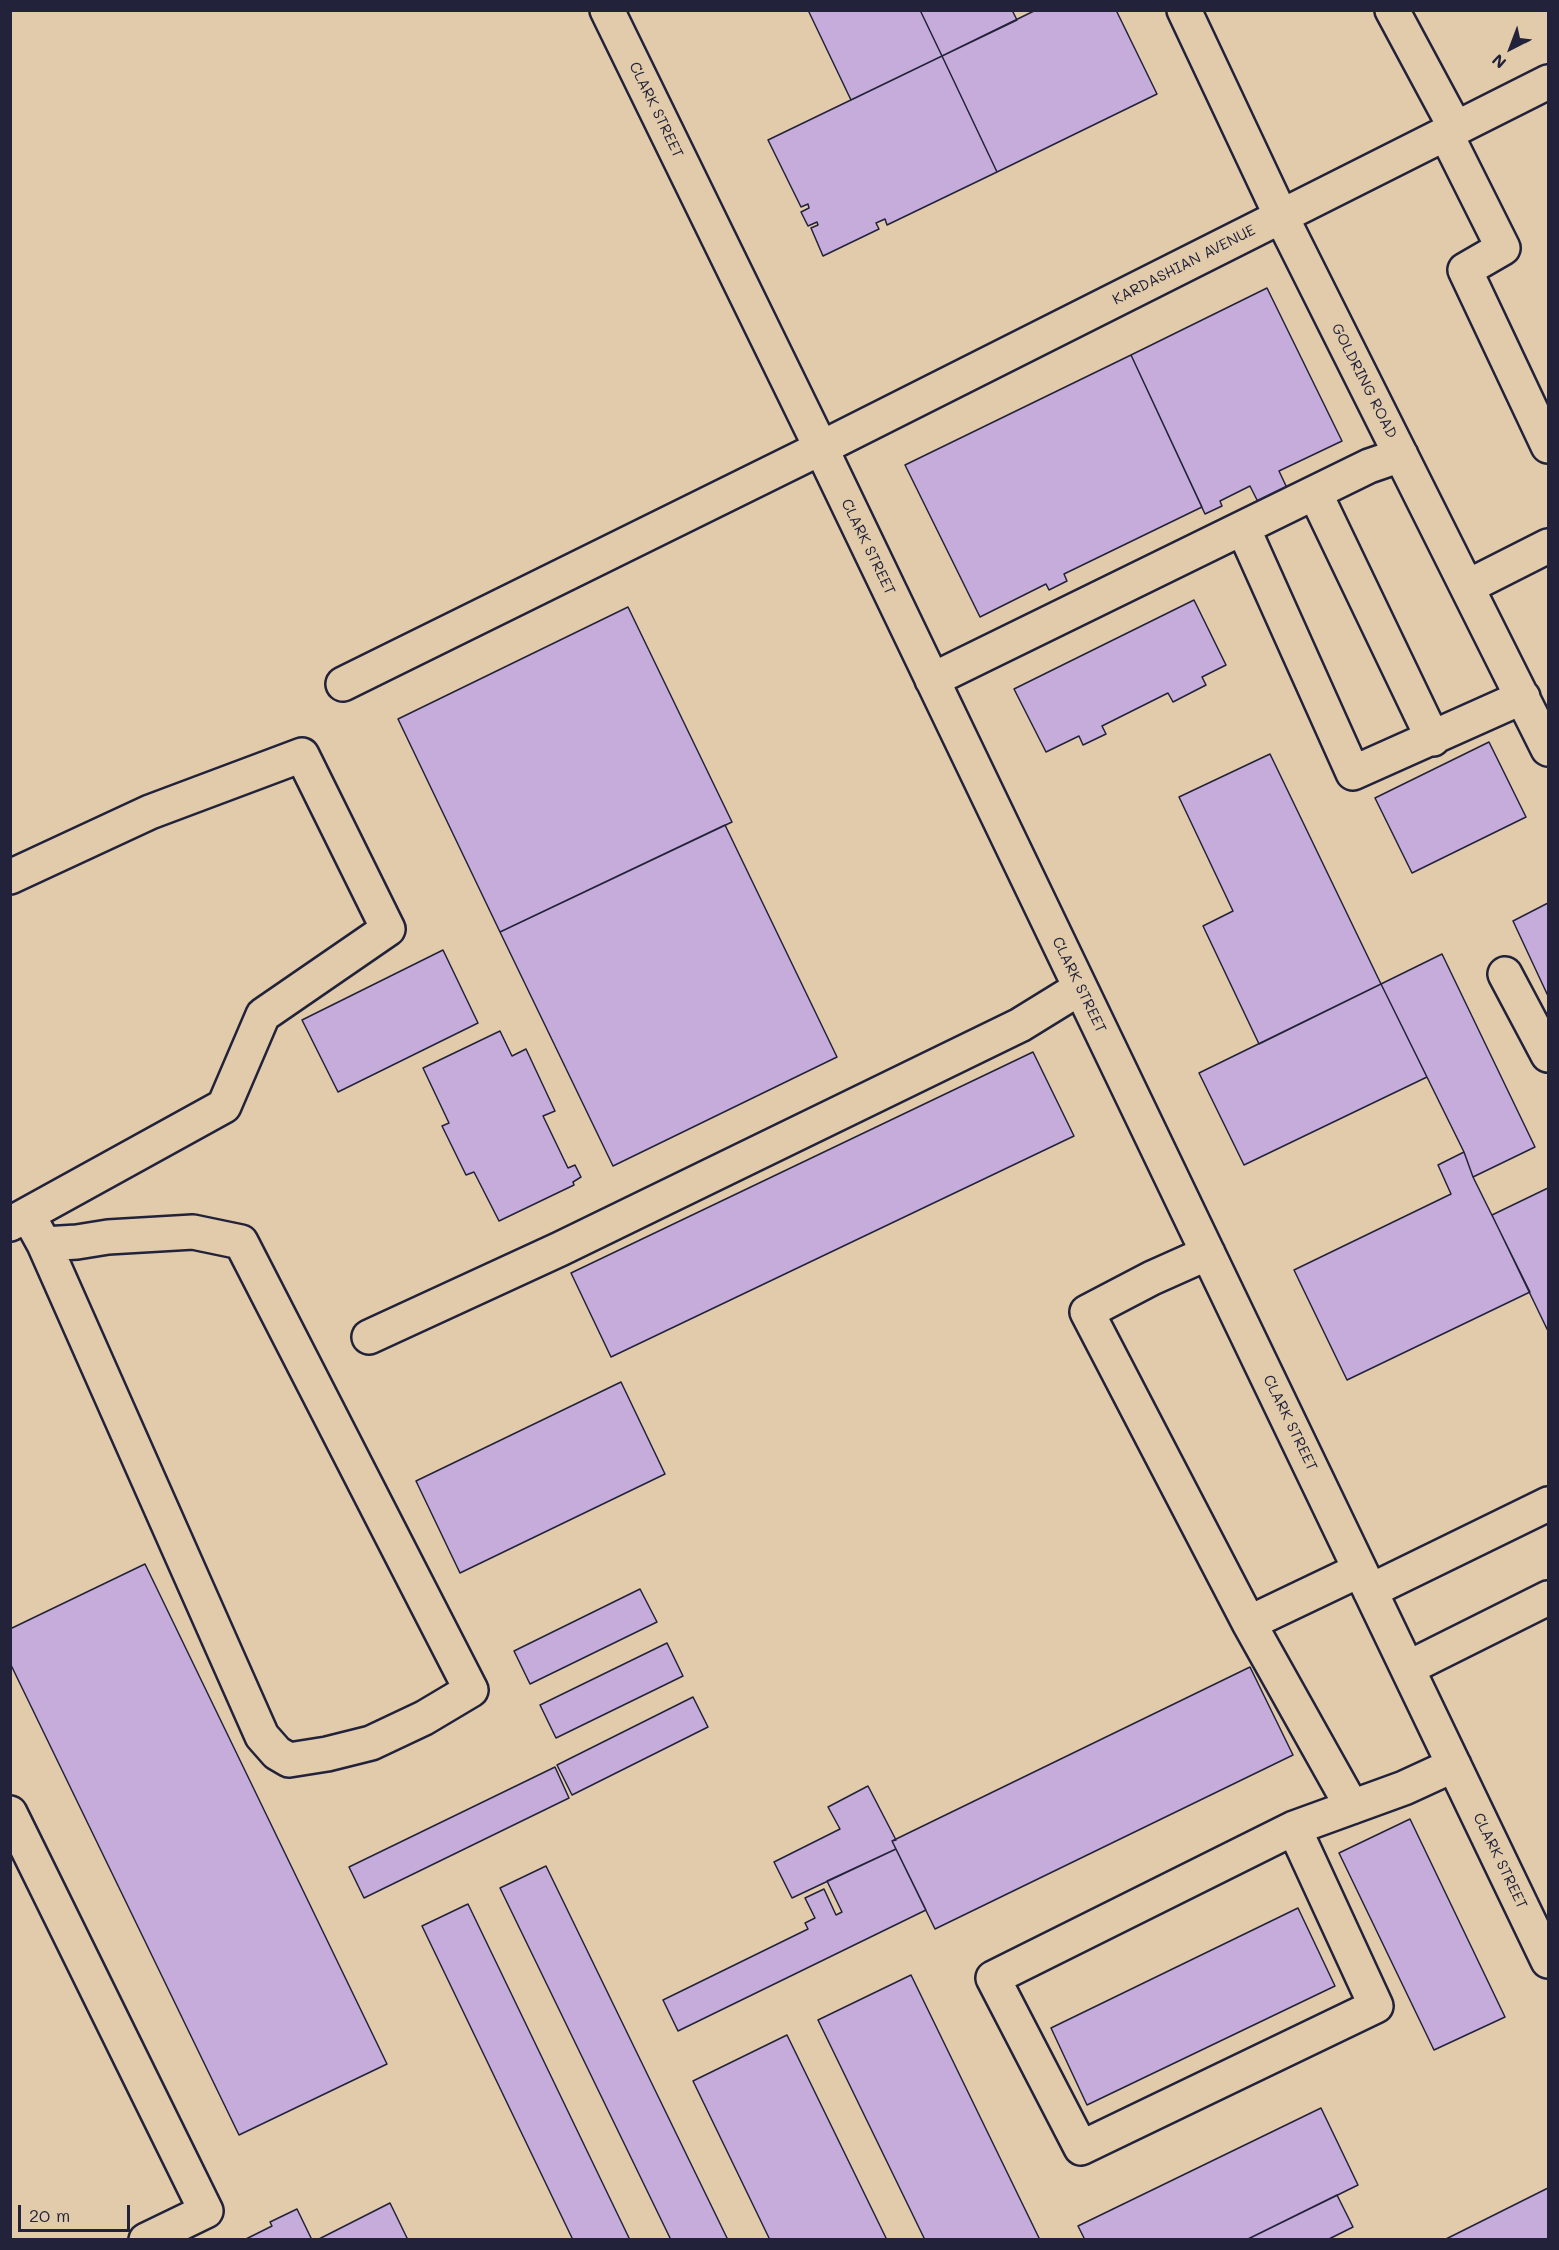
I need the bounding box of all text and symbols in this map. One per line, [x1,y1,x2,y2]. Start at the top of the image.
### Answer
north arrow [1481,18,1541,78]
text: N [1487,50,1510,74]
street label: CLARK STREET [625,59,687,161]
street label: KARDASHIAN AVENUE [1110,221,1258,309]
street label: GOLDRING ROAD [1327,321,1401,441]
street label: CLARK STREET [837,496,899,598]
street label: CLARK STREET [1048,934,1110,1036]
street label: CLARK STREET [1259,1372,1321,1474]
street label: CLARK STREET [1469,1810,1531,1912]
scale bar [21,2193,134,2231]
text: 20 m [29,2203,70,2227]

